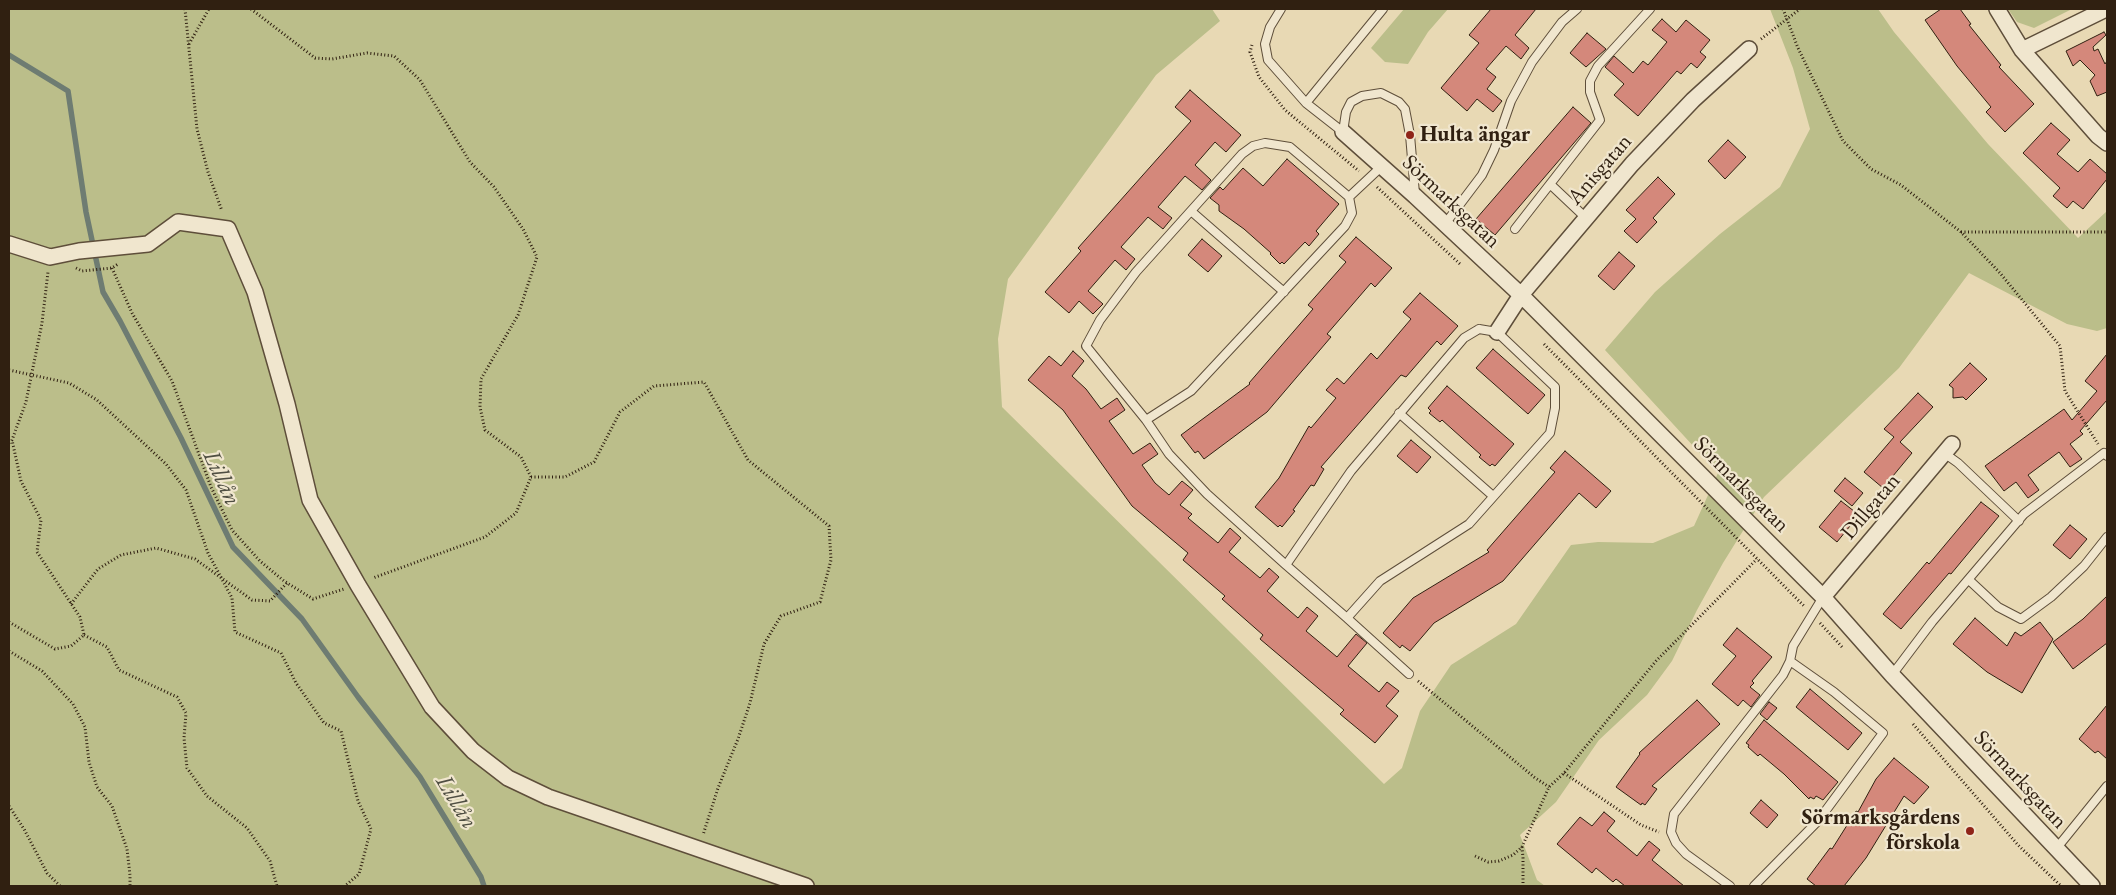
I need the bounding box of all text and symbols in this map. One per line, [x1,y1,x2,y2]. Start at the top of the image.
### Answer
place label: Hulta ängar [1420,122,1530,148]
marker: Hulta ängar [1404,129,1416,141]
street label: Anisgatan [1562,129,1638,211]
street label: Sörmarksgatan [1396,150,1506,254]
street label: Sörmarksgatan [1688,432,1794,538]
water label: Lillån [196,446,246,510]
street label: Dillgatan [1836,469,1906,545]
street label: Sörmarksgatan [1968,725,2072,835]
water label: Lillån [429,770,483,834]
place label: Sörmarksgårdens förskola [1801,805,1960,856]
marker: Sörmarksgårdens förskola [1964,825,1976,837]

